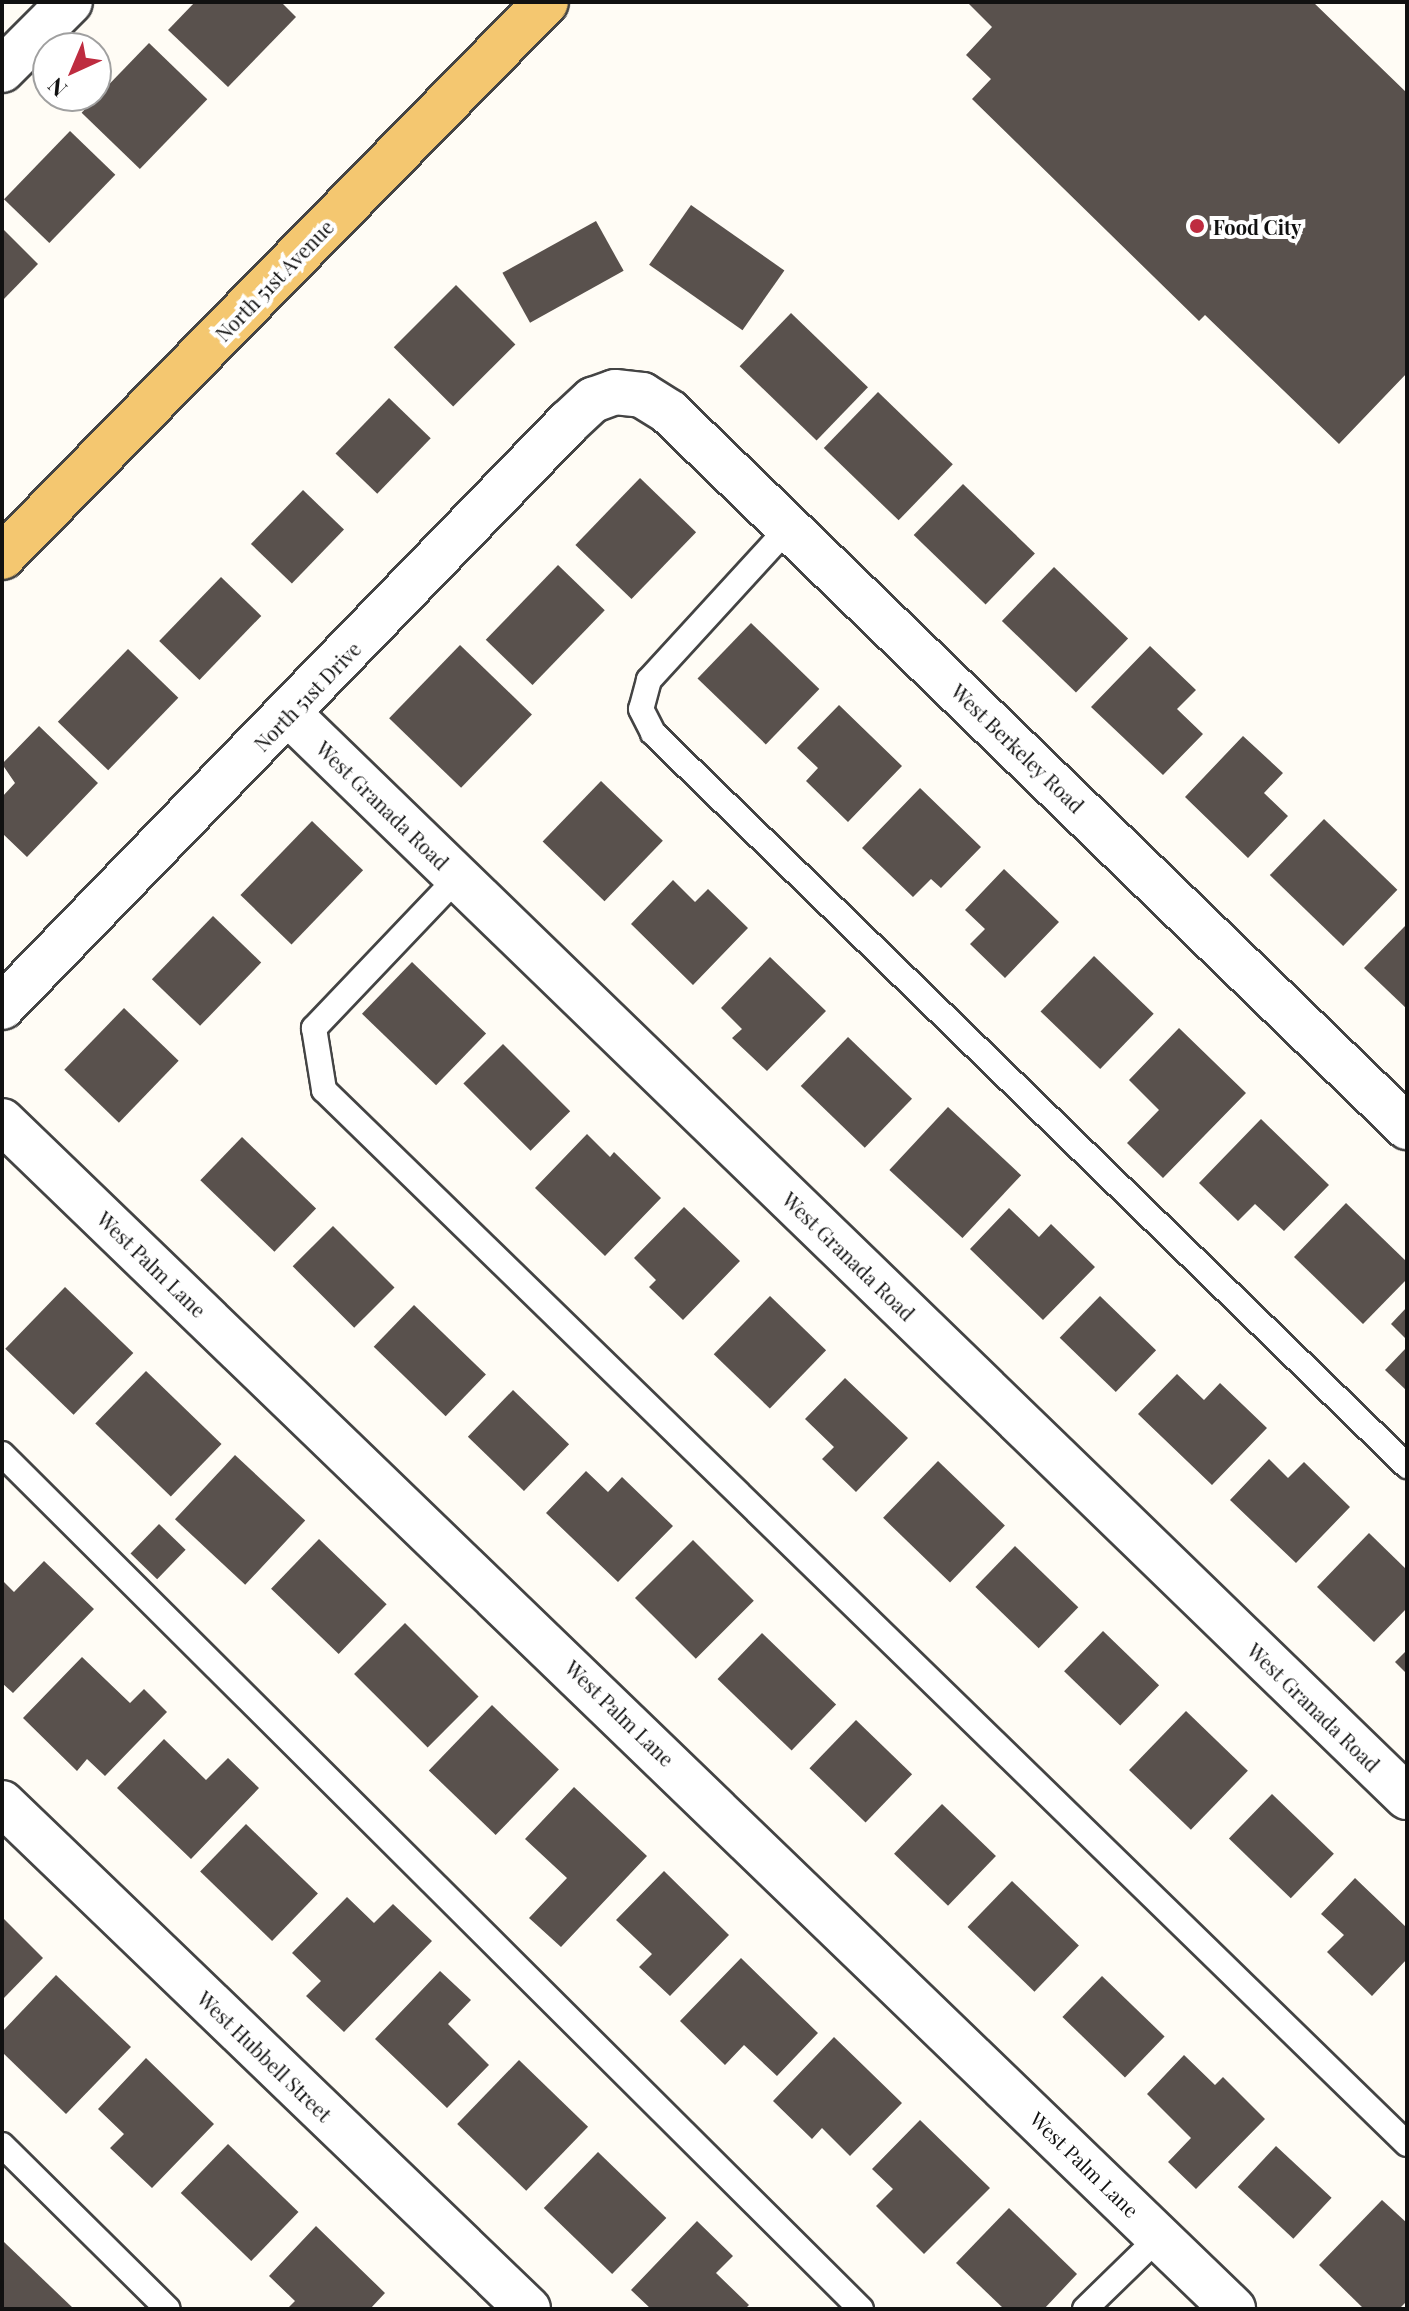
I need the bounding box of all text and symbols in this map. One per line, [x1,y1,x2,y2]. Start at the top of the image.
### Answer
north arrow [32,32,112,112]
text: N [41,72,73,104]
street label: North 51st Avenue [210,214,338,346]
place label: Food City [1213,214,1301,238]
marker: Food City [1188,217,1206,235]
street label: North 51st Drive [249,636,365,756]
street label: West Berkeley Road [947,678,1089,818]
street label: West Granada Road [312,736,454,874]
street label: West Granada Road [778,1187,920,1325]
street label: West Palm Lane [93,1206,211,1322]
street label: West Granada Road [1243,1638,1385,1776]
street label: West Palm Lane [561,1655,679,1771]
street label: West Hubbell Street [193,1986,337,2126]
street label: West Palm Lane [1026,2106,1144,2222]

